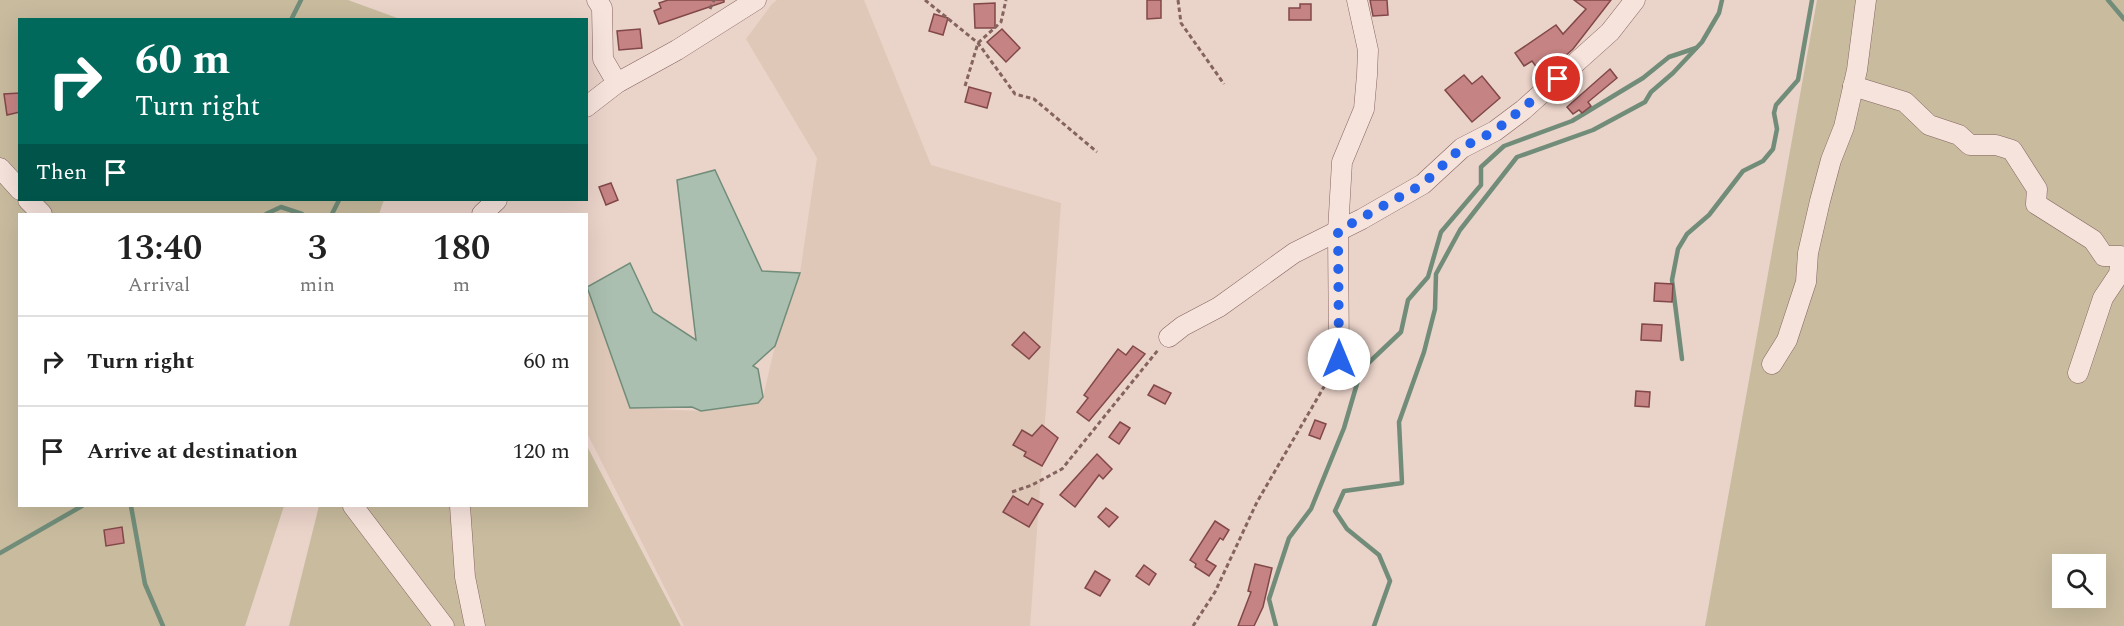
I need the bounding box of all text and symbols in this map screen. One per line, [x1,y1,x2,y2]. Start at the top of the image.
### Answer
text: 60 m [135,29,230,92]
icon: right [36,42,114,120]
pin [1532,53,1583,104]
icon: arrive [1541,62,1574,95]
text: Turn right [135,86,260,128]
text: Then [36,156,87,189]
icon: arrive [99,156,132,189]
text: 13:40 [116,221,202,276]
text: 3 [308,221,327,276]
text: 180 [432,221,490,276]
text: Arrival [128,270,190,300]
text: min [300,270,335,300]
text: m [453,270,470,300]
position arrow [1307,327,1371,391]
icon: right [36,345,69,378]
text: Turn right [87,345,194,378]
text: 60 m [524,345,570,378]
icon: arrive [36,435,69,468]
text: Arrive at destination [87,435,298,468]
text: 120 m [513,435,570,468]
map controls [2052,554,2106,608]
button: search [2052,554,2106,608]

